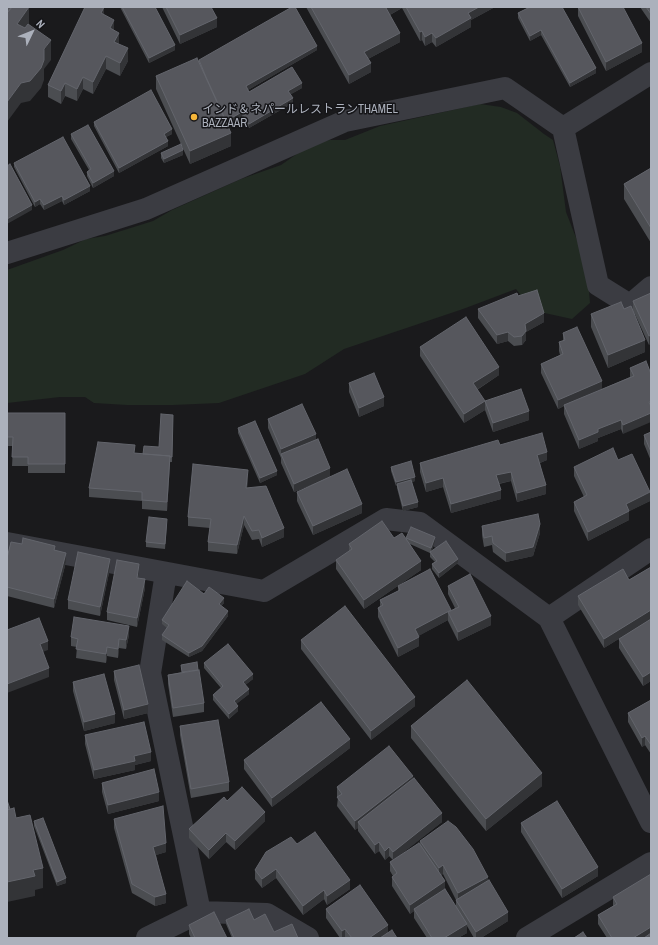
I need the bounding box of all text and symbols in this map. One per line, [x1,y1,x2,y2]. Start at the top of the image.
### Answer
north arrow [12,12,52,52]
text: N [33,17,48,31]
place label: インド＆ネパールレストランTHAMEL BAZZAAR [202,103,398,131]
marker: インド＆ネパールレストランTHAMEL BAZZAAR [189,112,199,122]

